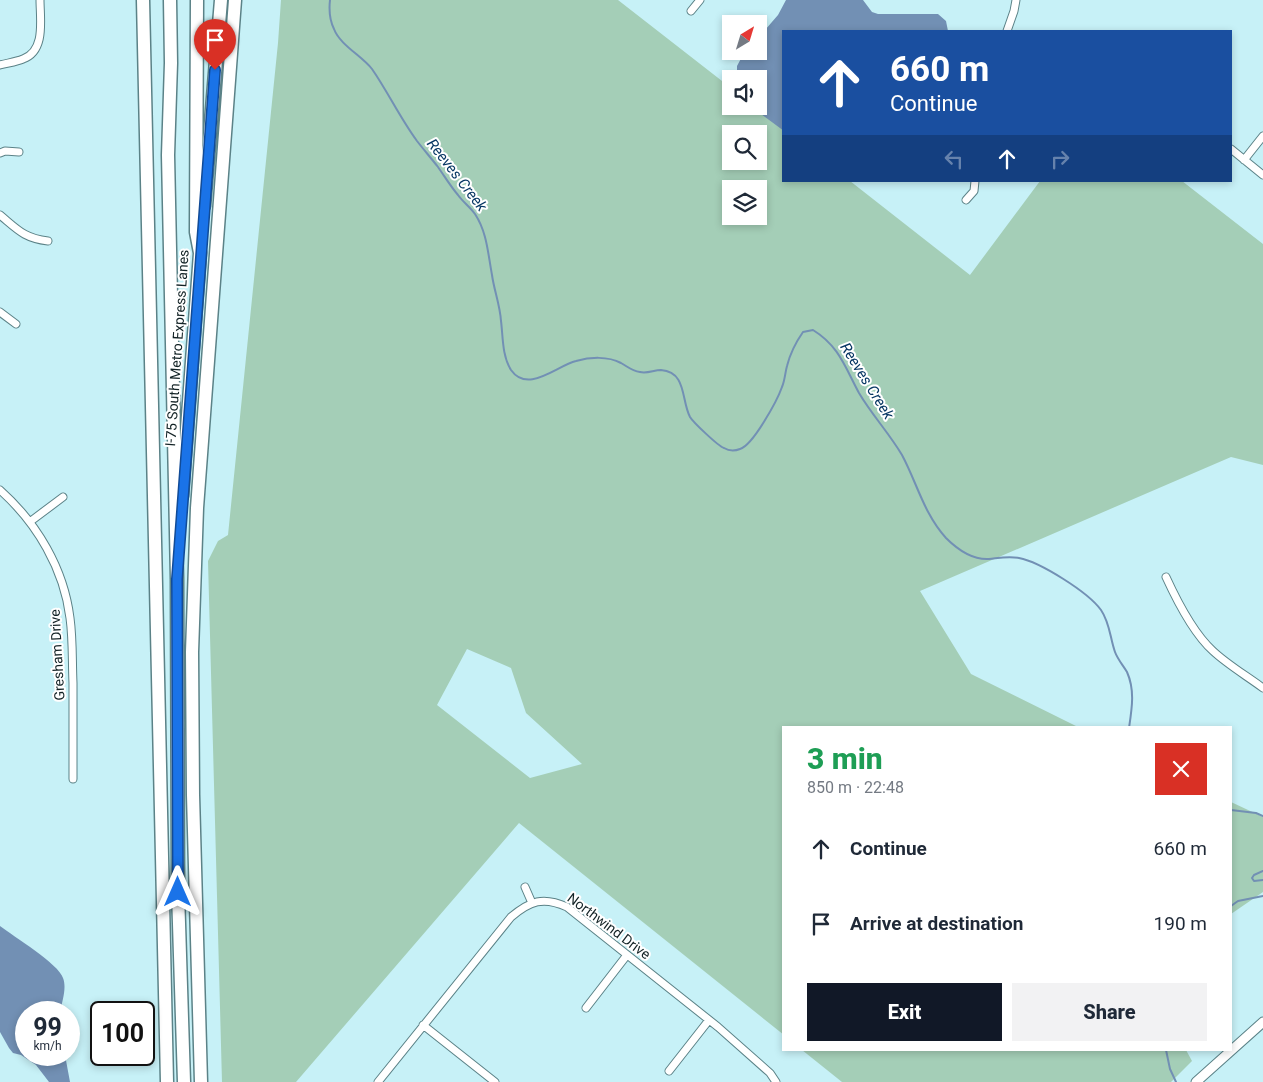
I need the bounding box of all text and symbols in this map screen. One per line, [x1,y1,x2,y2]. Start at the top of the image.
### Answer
north arrow [722,15,768,60]
map controls [722,15,767,225]
pin [194,19,236,70]
icon: arrive [201,26,229,54]
text: 660 m [890,49,989,90]
icon: ahead [807,50,872,115]
button: sound [722,70,767,115]
text: Continue [890,91,978,116]
button: search [722,125,767,170]
water label: Reeves Creek [423,135,491,215]
icon: left [940,145,968,173]
icon: ahead [993,145,1021,173]
icon: right [1046,145,1074,173]
button: layers [722,180,767,225]
street label: I-75 South Metro Express Lanes [162,249,192,447]
water label: Reeves Creek [836,339,898,423]
street label: Gresham Drive [47,609,67,701]
text: 3 min [807,741,883,776]
button: close [1155,743,1207,795]
text: 850 m · 22:48 [807,778,904,797]
icon: ahead [807,835,835,863]
text: Continue [850,837,927,860]
text: 660 m [1154,837,1207,860]
position arrow [151,865,203,917]
street label: Northwind Drive [564,890,654,962]
icon: arrive [807,910,835,938]
text: Arrive at destination [850,912,1023,935]
text: 190 m [1154,912,1207,935]
button: Exit [807,983,1002,1041]
button: Share [1012,983,1207,1041]
speed limit sign: 100 [90,1001,155,1066]
text: 99 [33,1013,62,1042]
text: km/h [33,1039,62,1053]

